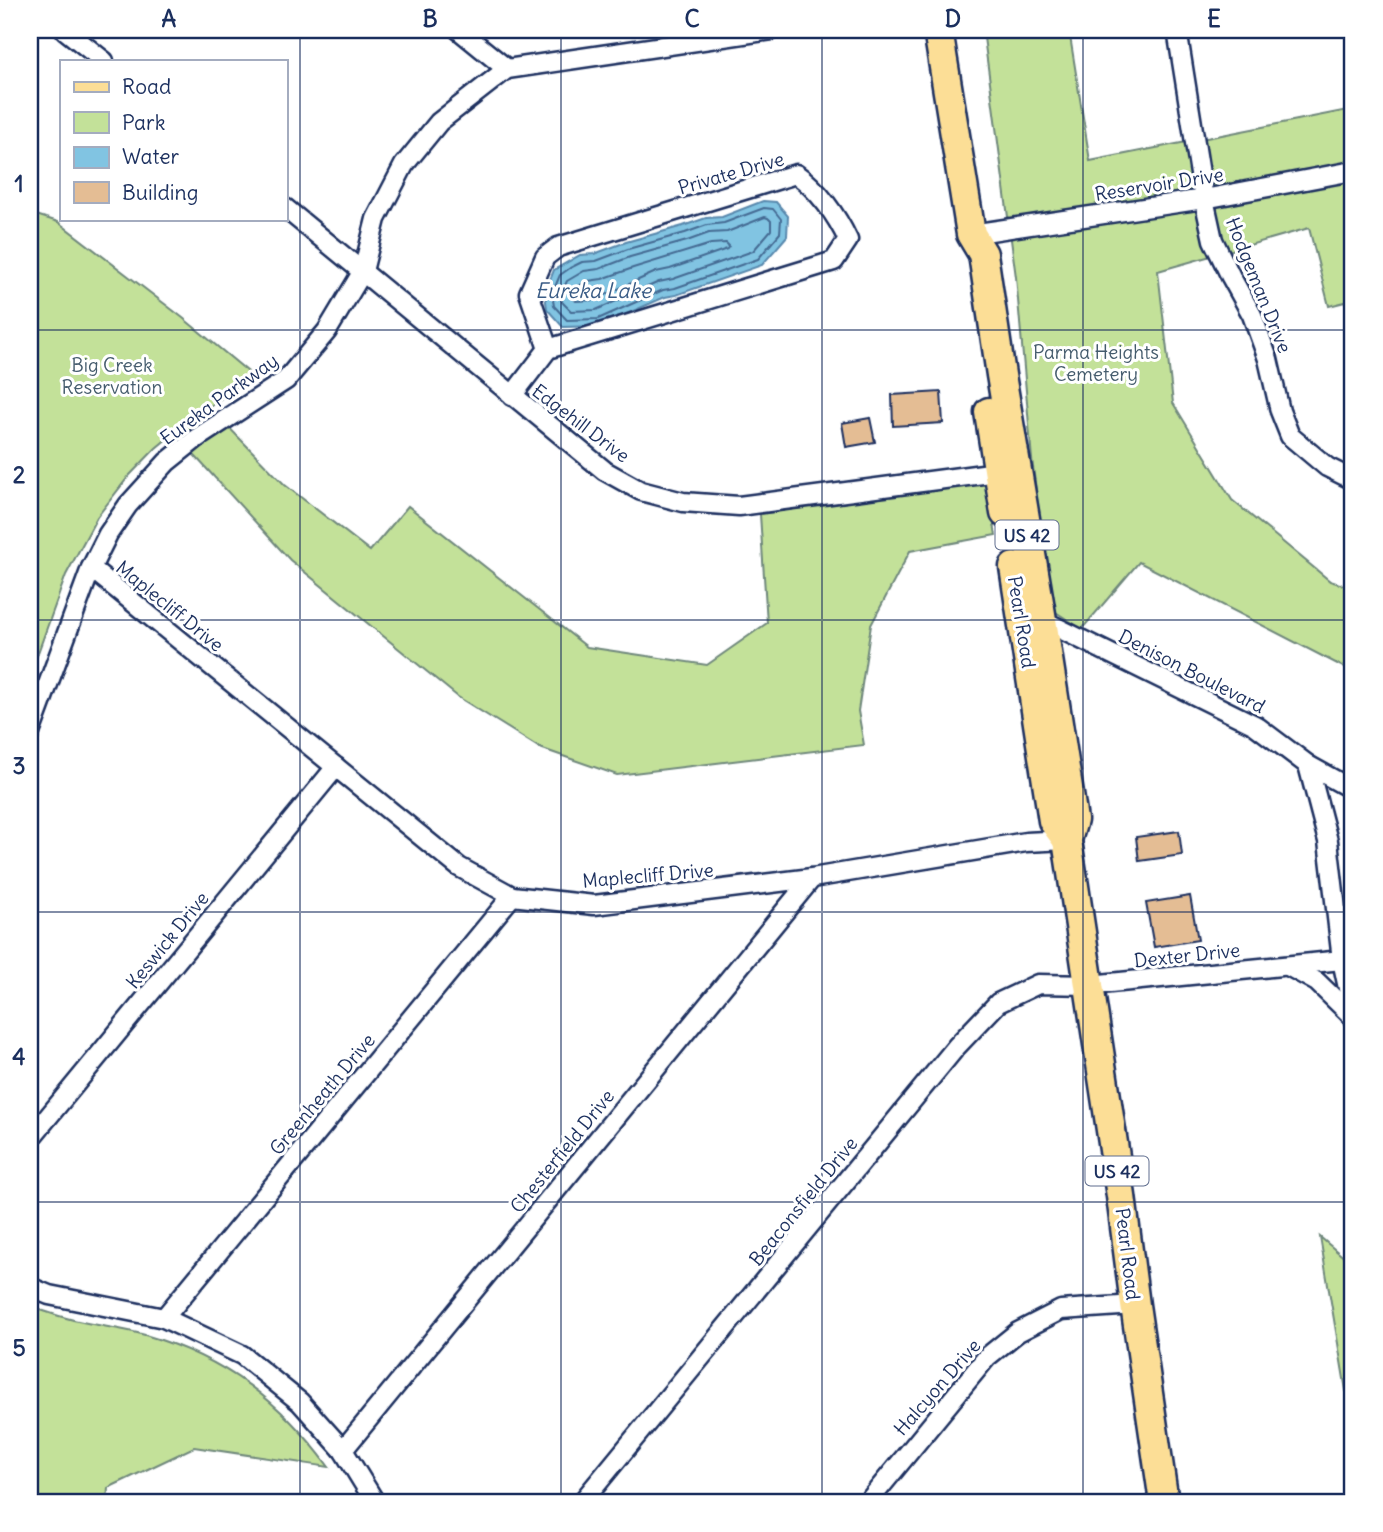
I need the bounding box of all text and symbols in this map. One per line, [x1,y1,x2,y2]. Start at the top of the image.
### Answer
text: A [162,4,177,33]
text: B [422,4,438,33]
text: C [684,4,700,33]
text: D [945,4,961,33]
text: E [1207,4,1221,33]
legend [60,60,287,220]
text: Road [122,73,171,100]
text: Park [122,109,165,136]
text: Water [122,143,180,170]
street label: Private Drive [675,146,787,200]
street label: Reservoir Drive [1093,162,1225,206]
text: 1 [14,169,24,198]
text: Building [122,179,198,206]
street label: Hodgeman Drive [1221,214,1297,356]
water label: Eureka Lake [535,277,653,304]
park label: Parma Heights Cemetery [1033,340,1159,386]
street label: Eureka Parkway [155,348,283,450]
park label: Big Creek Reservation [62,353,162,399]
street label: Edgehill Drive [527,378,635,468]
text: 2 [13,460,26,489]
road number: US 42 [996,520,1058,550]
street label: Maplecliff Drive [111,555,229,657]
street label: Pearl Road [1003,574,1041,670]
street label: Denison Boulevard [1115,624,1269,718]
text: 3 [12,751,26,780]
street label: Maplecliff Drive [581,857,715,893]
street label: Keswick Drive [120,887,214,993]
street label: Dexter Drive [1133,937,1241,973]
street label: Greenheath Drive [264,1028,380,1160]
text: 4 [12,1042,26,1071]
street label: Chesterfield Drive [505,1084,619,1218]
street label: Beaconsfield Drive [744,1132,862,1270]
road number: US 42 [1086,1156,1148,1186]
street label: Pearl Road [1110,1206,1146,1302]
text: 5 [12,1333,26,1362]
street label: Halcyon Drive [888,1334,986,1440]

